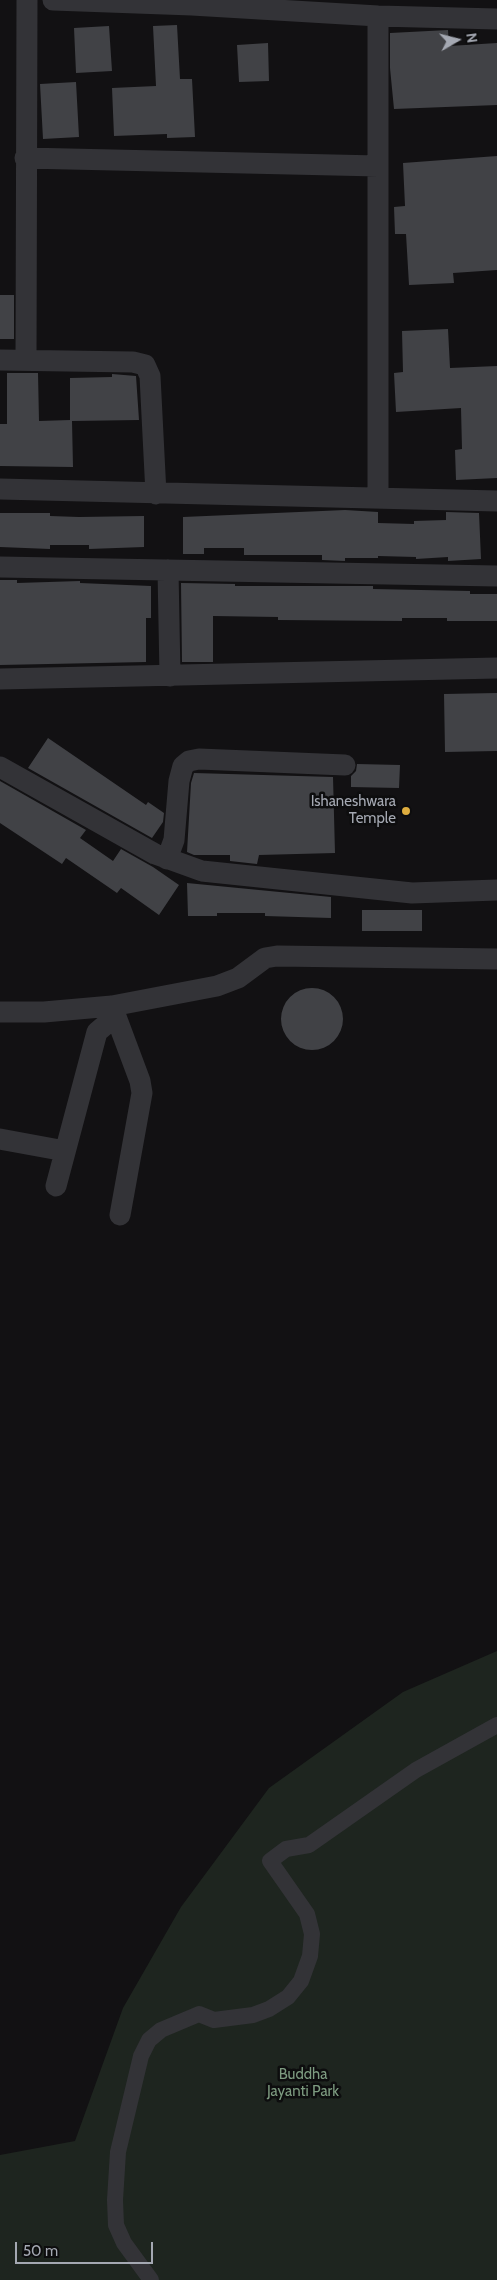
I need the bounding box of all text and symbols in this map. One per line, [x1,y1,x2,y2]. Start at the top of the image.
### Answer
north arrow [432,15,482,65]
text: N [462,32,481,44]
place label: Ishaneshwara Temple [311,793,396,828]
marker: Ishaneshwara Temple [400,805,412,817]
park label: Buddha Jayanti Park [267,2066,339,2101]
scale bar [18,2232,155,2264]
text: 50 m [23,2242,58,2260]

